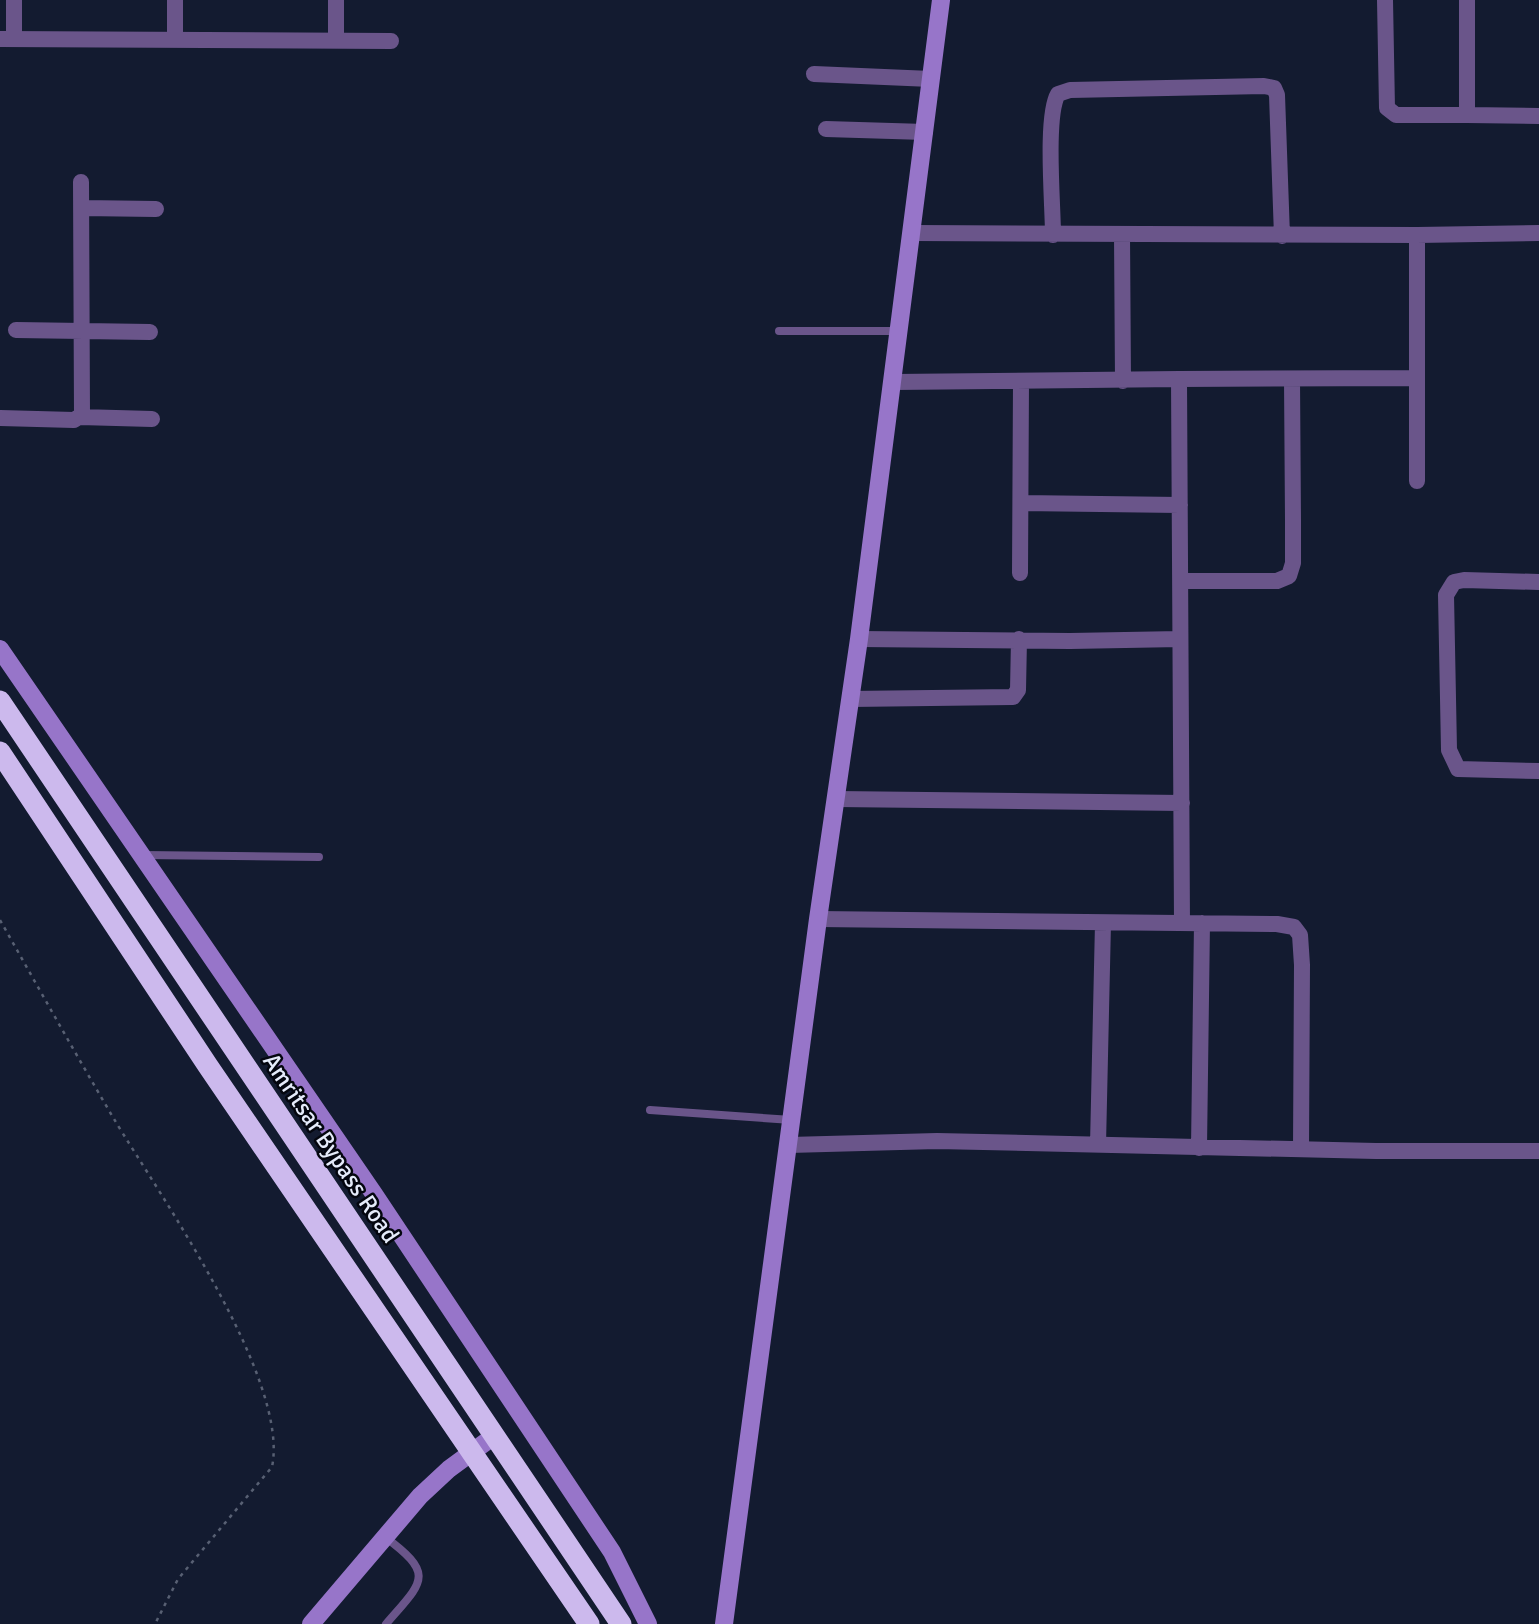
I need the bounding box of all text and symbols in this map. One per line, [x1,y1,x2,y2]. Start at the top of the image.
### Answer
street label: Amritsar Bypass Road [256,1047,406,1249]

